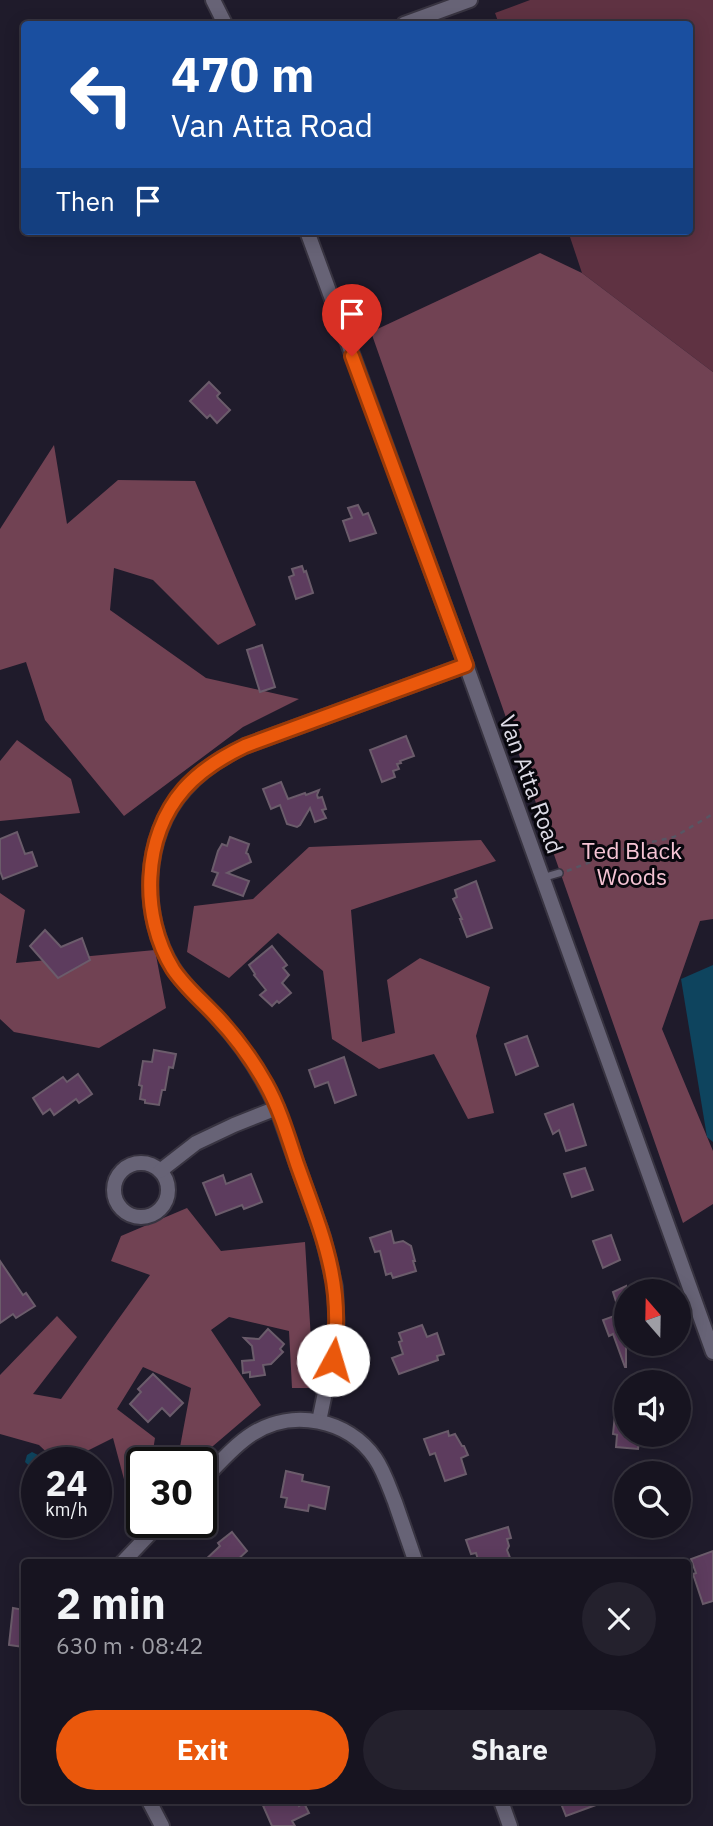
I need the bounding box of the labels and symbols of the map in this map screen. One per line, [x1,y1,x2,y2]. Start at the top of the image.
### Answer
pin [322,284,382,356]
street label: Van Atta Road [493,711,571,857]
park label: Ted Black Woods [582,835,682,891]
north arrow [614,1279,691,1356]
position arrow [296,1323,370,1397]
speed limit sign: 30 [126,1447,217,1538]

